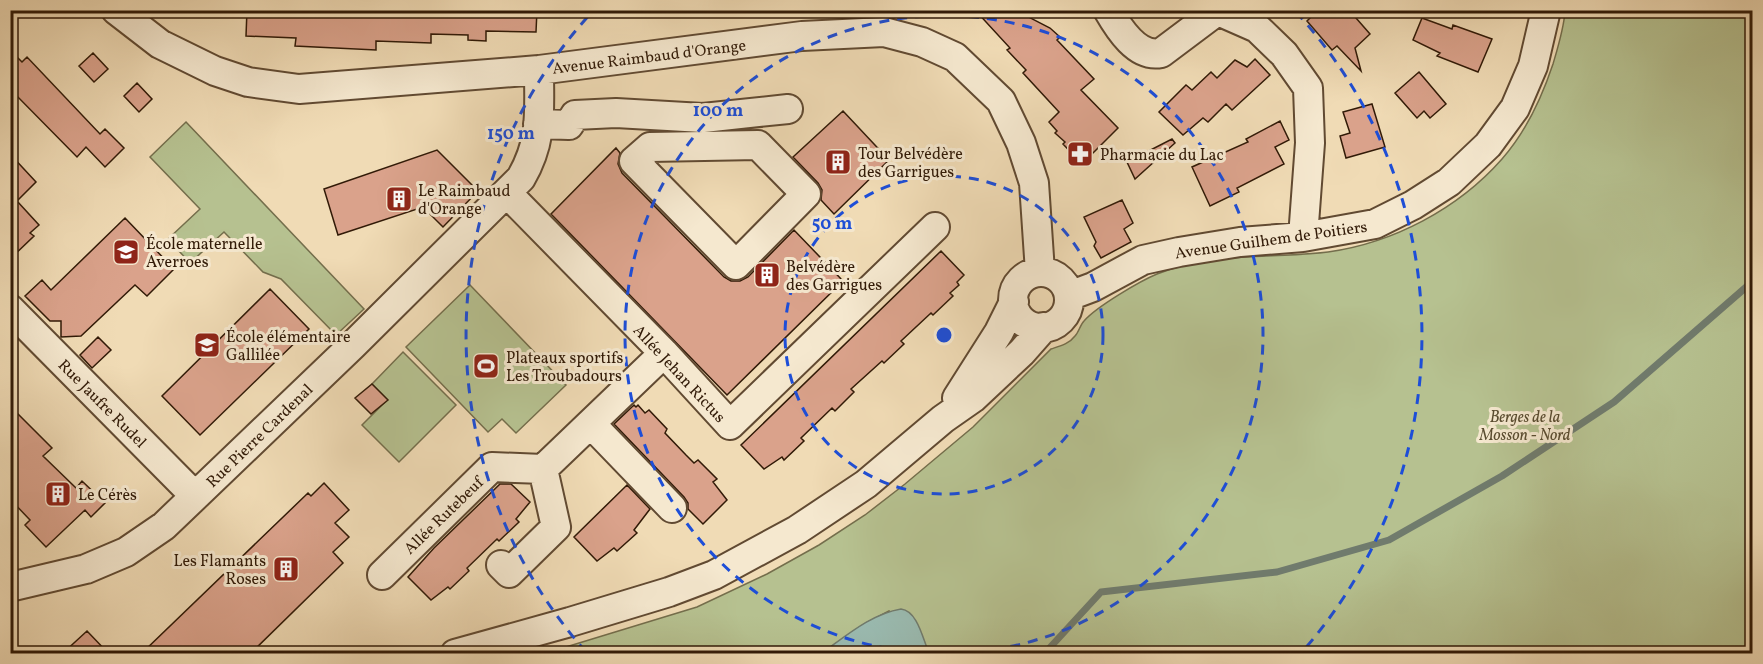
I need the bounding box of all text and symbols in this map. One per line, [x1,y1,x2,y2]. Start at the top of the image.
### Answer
street label: Avenue Raimbaud d'Orange [551,35,747,81]
text: 100 m [693,99,743,124]
text: 150 m [487,122,535,147]
pharmacy icon: Pharmacie du Lac [1065,139,1095,169]
place label: Tour Belvédère des Garrigues [858,144,963,184]
place label: Pharmacie du Lac [1100,145,1224,167]
building icon: Tour Belvédère des Garrigues [823,147,853,177]
place label: Le Raimbaud d'Orange [418,181,510,221]
building icon: Le Raimbaud d'Orange [384,184,414,214]
text: 50 m [812,212,852,237]
street label: Avenue Guilhem de Poitiers [1174,217,1369,265]
place label: École maternelle Averroes [146,234,263,274]
school or university icon: École maternelle Averroes [111,237,141,267]
place label: Belvédère des Garrigues [786,257,882,297]
building icon: Belvédère des Garrigues [752,260,782,290]
street label: Allée Jehan Rictus [627,321,730,428]
centre of rings [934,325,954,345]
place label: École élémentaire Gallilée [226,327,351,367]
school or university icon: École élémentaire Gallilée [192,330,222,360]
place label: Plateaux sportifs Les Troubadours [506,348,624,388]
sports icon: Plateaux sportifs Les Troubadours [471,351,501,381]
street label: Rue Jaufre Rudel [52,355,151,454]
street label: Rue Pierre Cardenal [202,380,319,493]
park label: Berges de la Mosson - Nord [1479,407,1571,447]
street label: Allée Rutebeuf [400,472,490,560]
building icon: Le Cérès [43,479,73,509]
place label: Le Cérès [78,485,137,507]
place label: Les Flamants Roses [174,551,266,591]
building icon: Les Flamants Roses [271,554,301,584]

